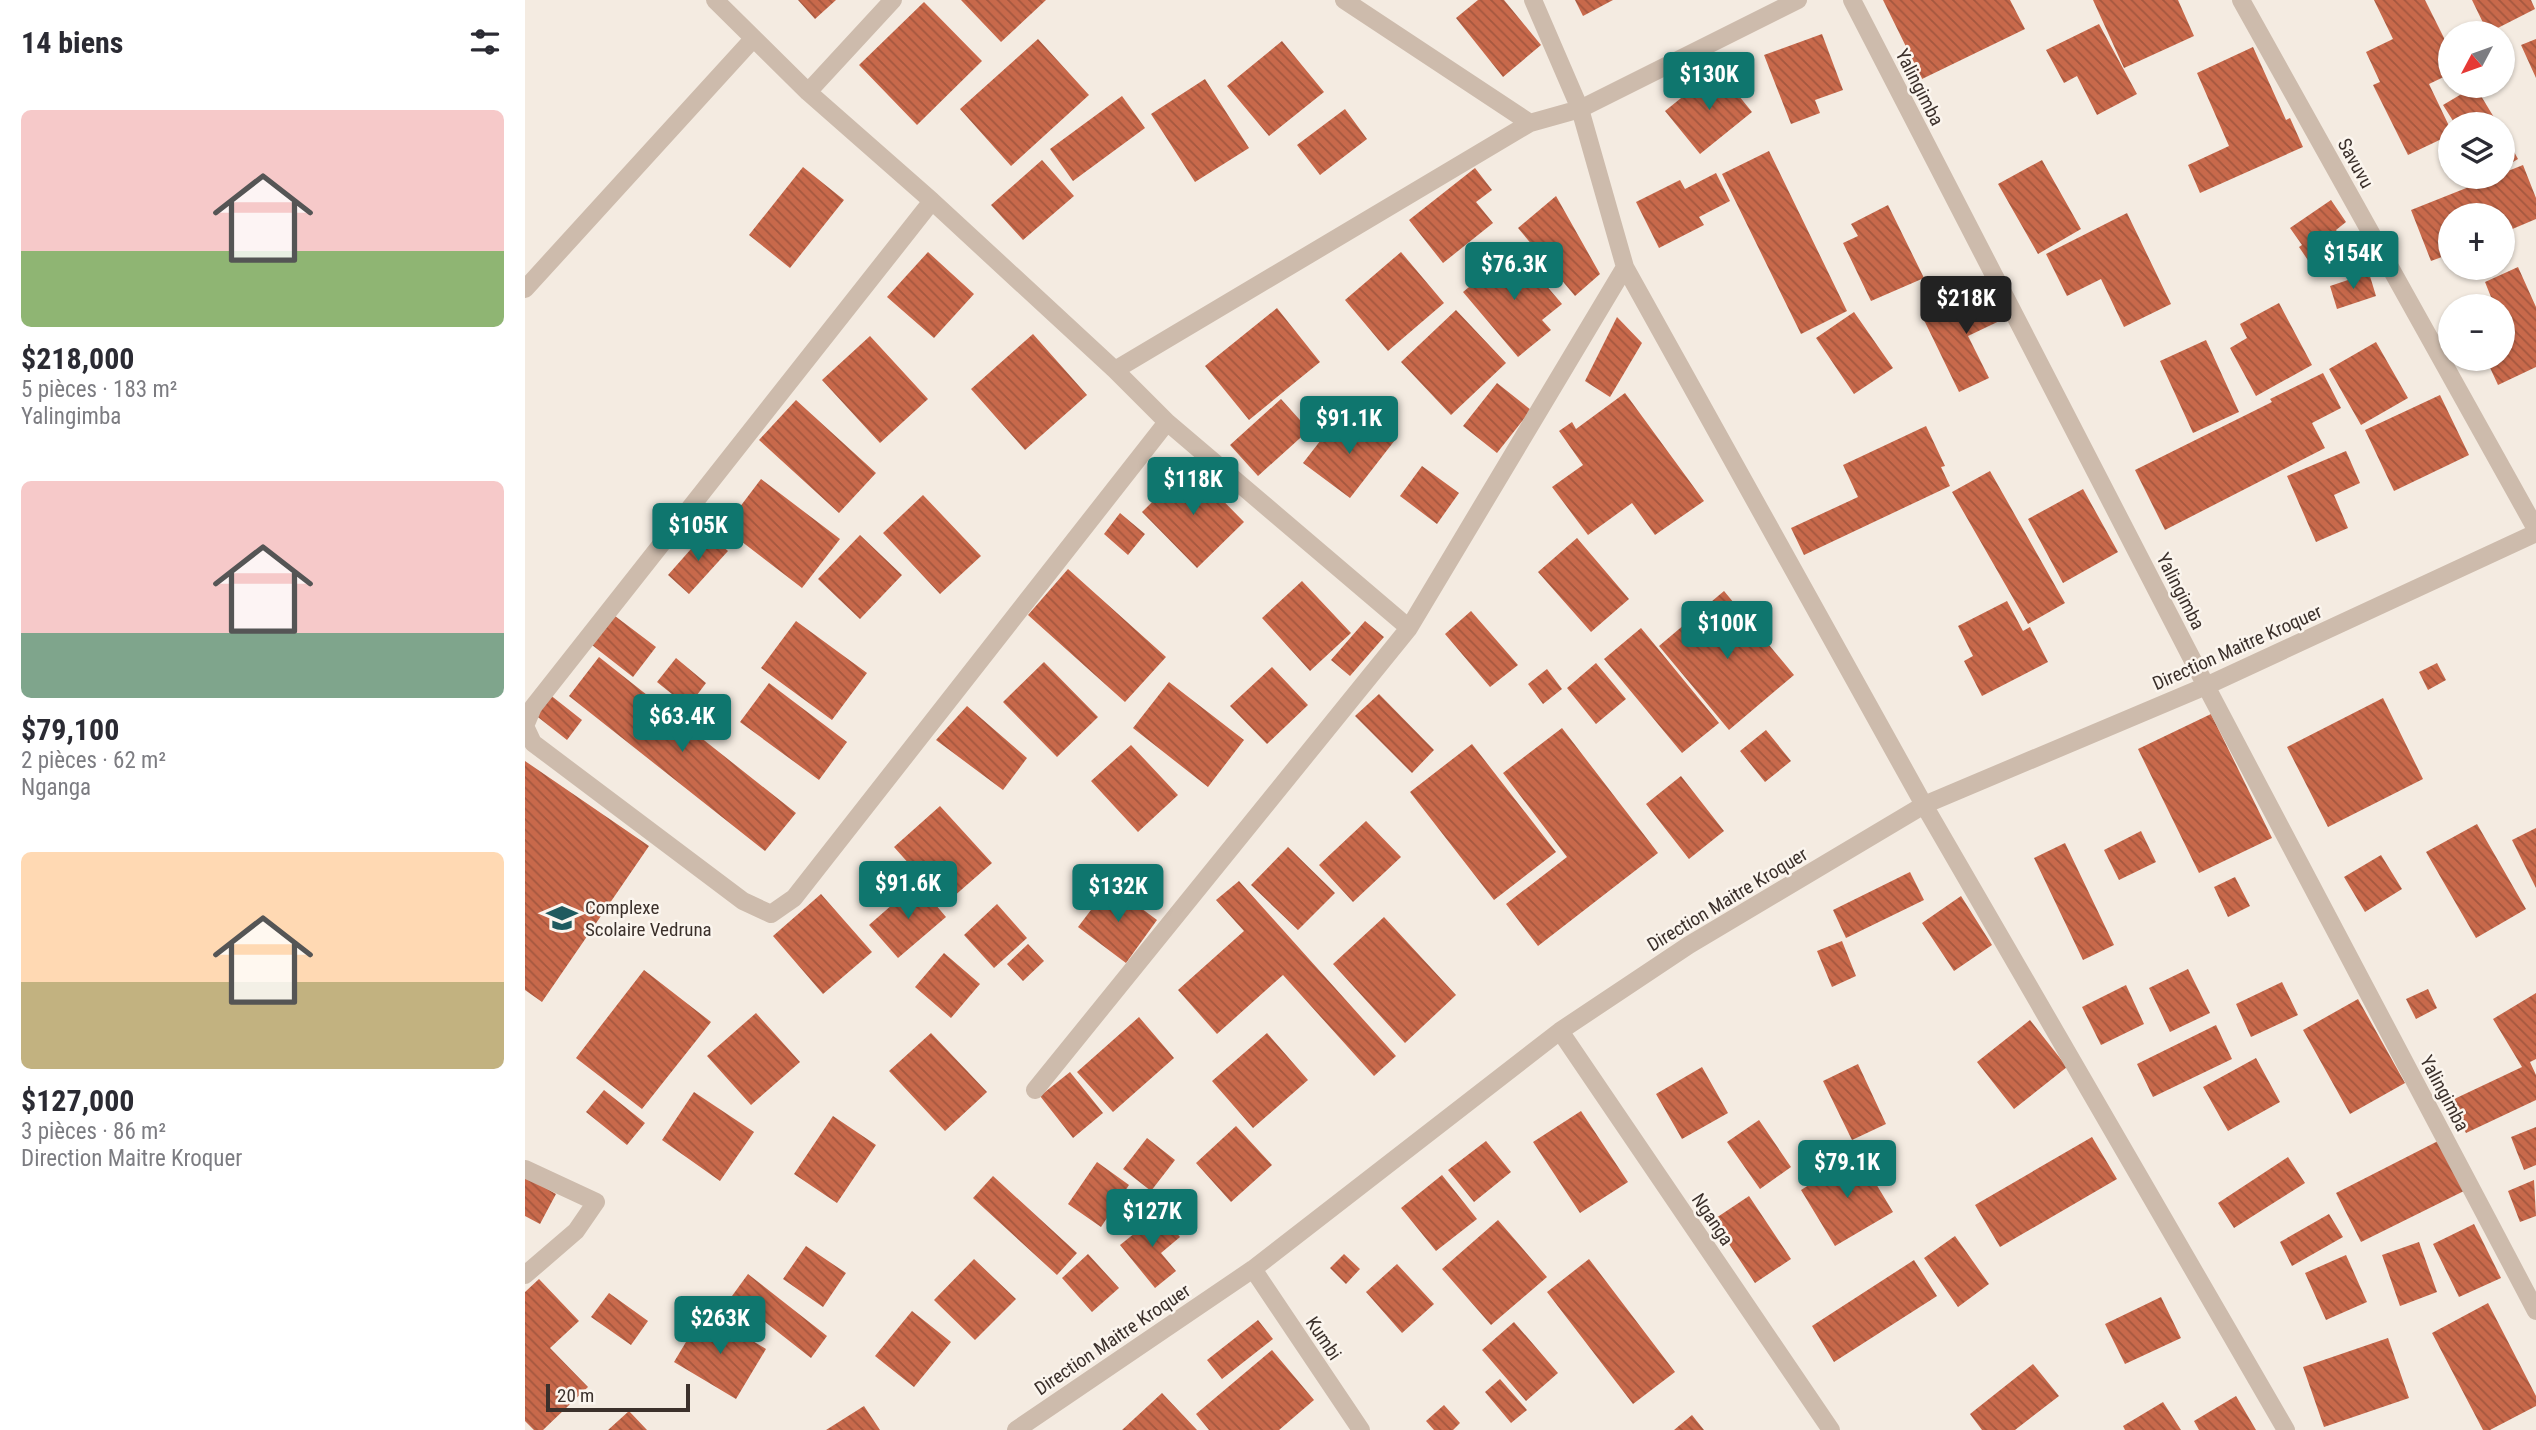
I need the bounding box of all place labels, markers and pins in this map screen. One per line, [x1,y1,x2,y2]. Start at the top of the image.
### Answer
pin: $130K [1660,52,1758,112]
pin: $154K [2304,232,2402,291]
pin: $76.3K [1457,243,1571,302]
pin: $218K [1917,276,2015,336]
pin: $91.1K [1292,396,1406,456]
pin: $118K [1144,458,1242,517]
pin: $105K [649,504,747,563]
pin: $100K [1678,602,1776,661]
pin: $63.4K [625,694,739,754]
pin: $91.6K [851,862,965,921]
pin: $132K [1069,864,1167,924]
place label: Complexe Scolaire Vedruna [585,896,712,941]
school or university icon: Complexe Scolaire Vedruna [545,901,579,935]
pin: $79.1K [1790,1140,1904,1200]
pin: $127K [1103,1190,1201,1249]
pin: $263K [671,1296,769,1356]

